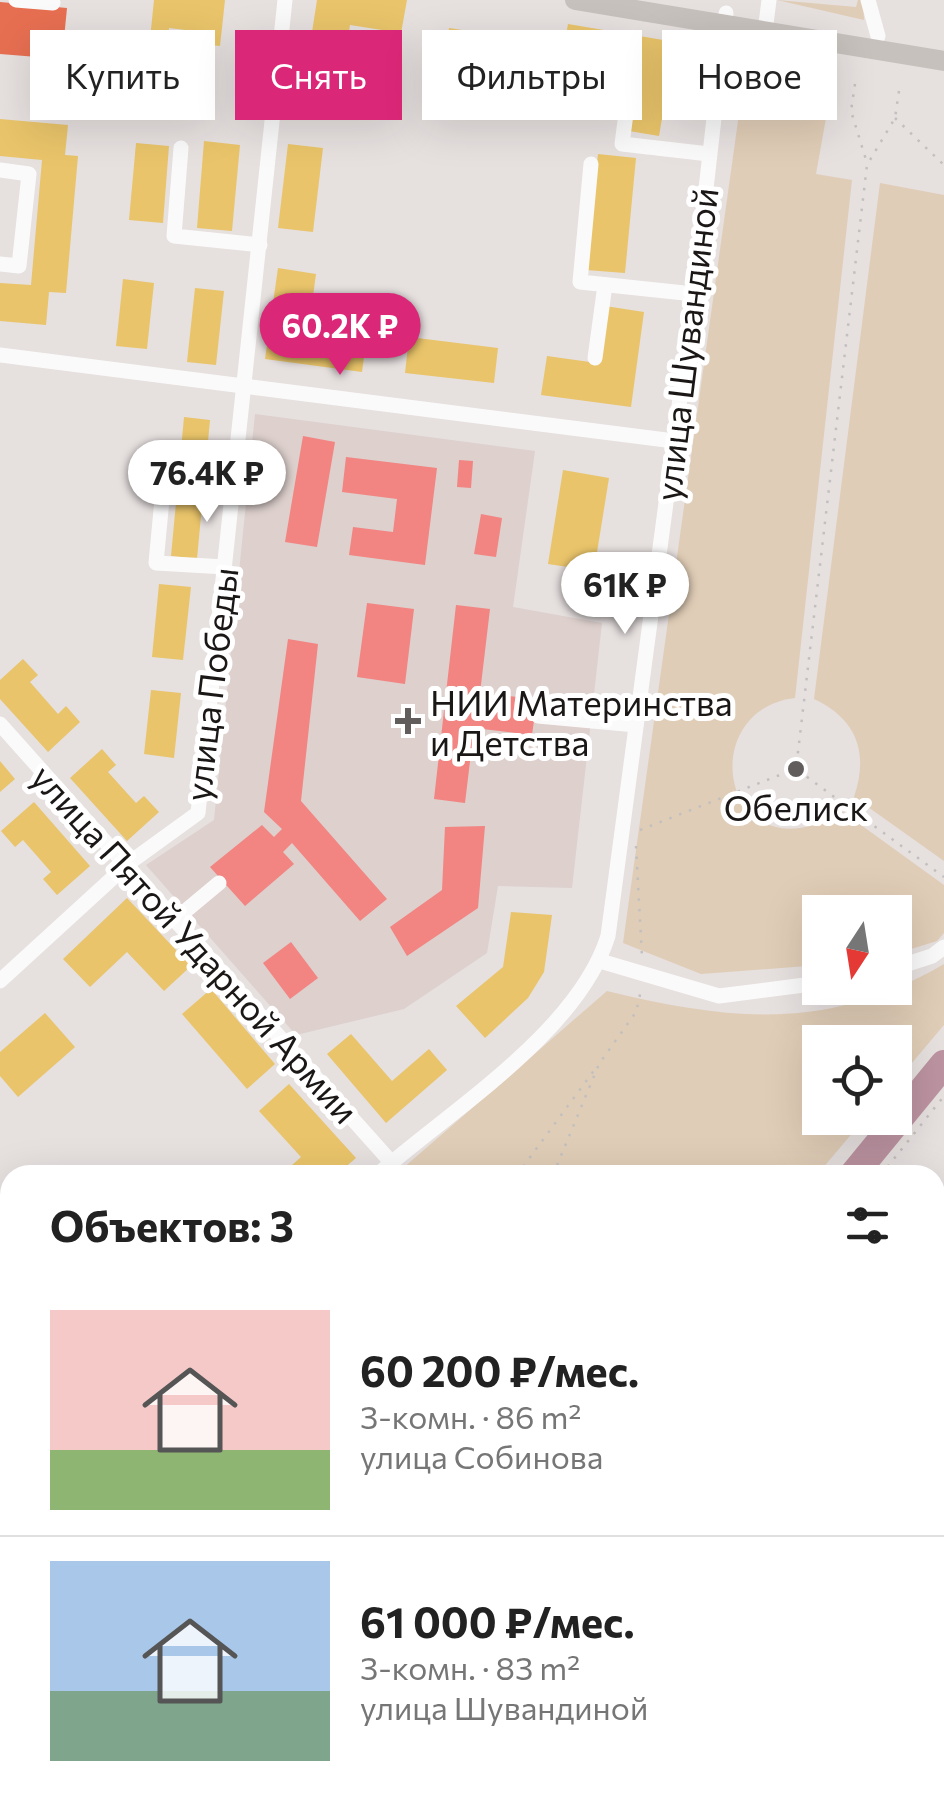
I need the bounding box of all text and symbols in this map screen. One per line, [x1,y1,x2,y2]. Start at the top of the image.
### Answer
chip: Купить [30,30,215,120]
chip: Снять [235,30,402,120]
chip: Фильтры [422,30,642,120]
chip: Новое [662,30,837,120]
street label: улица Шувандиной [644,185,726,503]
pin: 60.2K ₽ [248,293,432,378]
text: 60.2K ₽ [282,305,398,345]
pin: 76.4K ₽ [115,440,299,525]
text: 76.4K ₽ [150,452,264,492]
pin: 61K ₽ [555,552,695,637]
text: 61K ₽ [583,564,667,604]
street label: улица Победы [174,565,246,803]
place label: НИИ Материнства и Детства [430,680,733,763]
marker: НИИ Материнства и Детства [395,708,421,734]
street label: улица Пятой Ударной Армии [24,755,368,1131]
marker: Обелиск [785,758,807,780]
place label: Обелиск [724,785,869,828]
north arrow [802,895,912,1005]
map controls [802,895,912,1135]
button: locate [802,1025,912,1135]
icon: filters [840,1198,895,1253]
text: Объектов: 3 [50,1199,294,1251]
text: 60 200 ₽/мес. [360,1344,639,1396]
icon: home [130,1350,250,1470]
text: 3-комн. · 86 m² [360,1396,581,1436]
text: улица Собинова [360,1436,603,1476]
text: 61 000 ₽/мес. [360,1595,635,1647]
icon: home [130,1601,250,1721]
text: 3-комн. · 83 m² [360,1647,580,1687]
text: улица Шувандиной [360,1687,648,1727]

